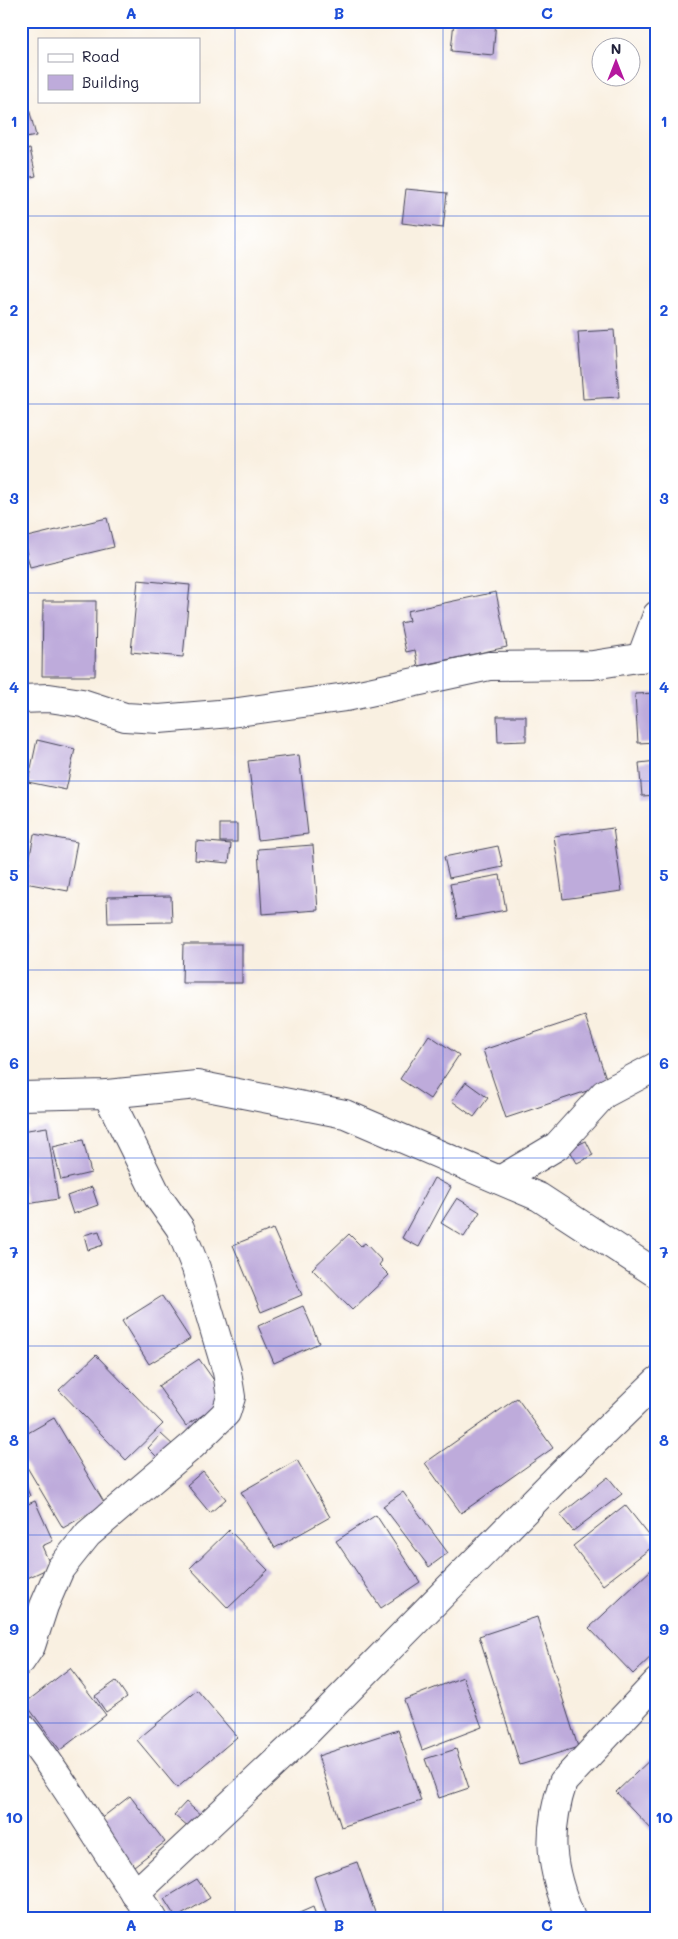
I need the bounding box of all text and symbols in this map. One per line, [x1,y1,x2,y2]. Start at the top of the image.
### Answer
text: A [125,2,137,23]
text: B [334,2,344,23]
text: C [541,2,553,23]
legend [38,38,200,102]
north arrow [590,38,640,88]
text: N [611,39,621,58]
text: Road [82,46,119,66]
text: Building [82,72,139,92]
text: 1 [10,110,18,131]
text: 1 [660,110,668,131]
text: 2 [10,299,19,320]
text: 2 [660,299,669,320]
text: 3 [9,487,19,508]
text: 3 [659,487,669,508]
text: 4 [9,676,19,697]
text: 4 [659,676,669,697]
text: 5 [9,864,19,885]
text: 5 [659,864,669,885]
text: 6 [9,1052,19,1073]
text: 6 [659,1052,669,1073]
text: 7 [10,1241,19,1262]
text: 7 [660,1241,669,1262]
text: 8 [9,1429,19,1450]
text: 8 [659,1429,669,1450]
text: 9 [9,1618,19,1639]
text: 9 [659,1618,669,1639]
text: 10 [5,1806,23,1827]
text: 10 [655,1806,673,1827]
text: A [125,1914,137,1935]
text: B [334,1914,344,1935]
text: C [541,1914,553,1935]

